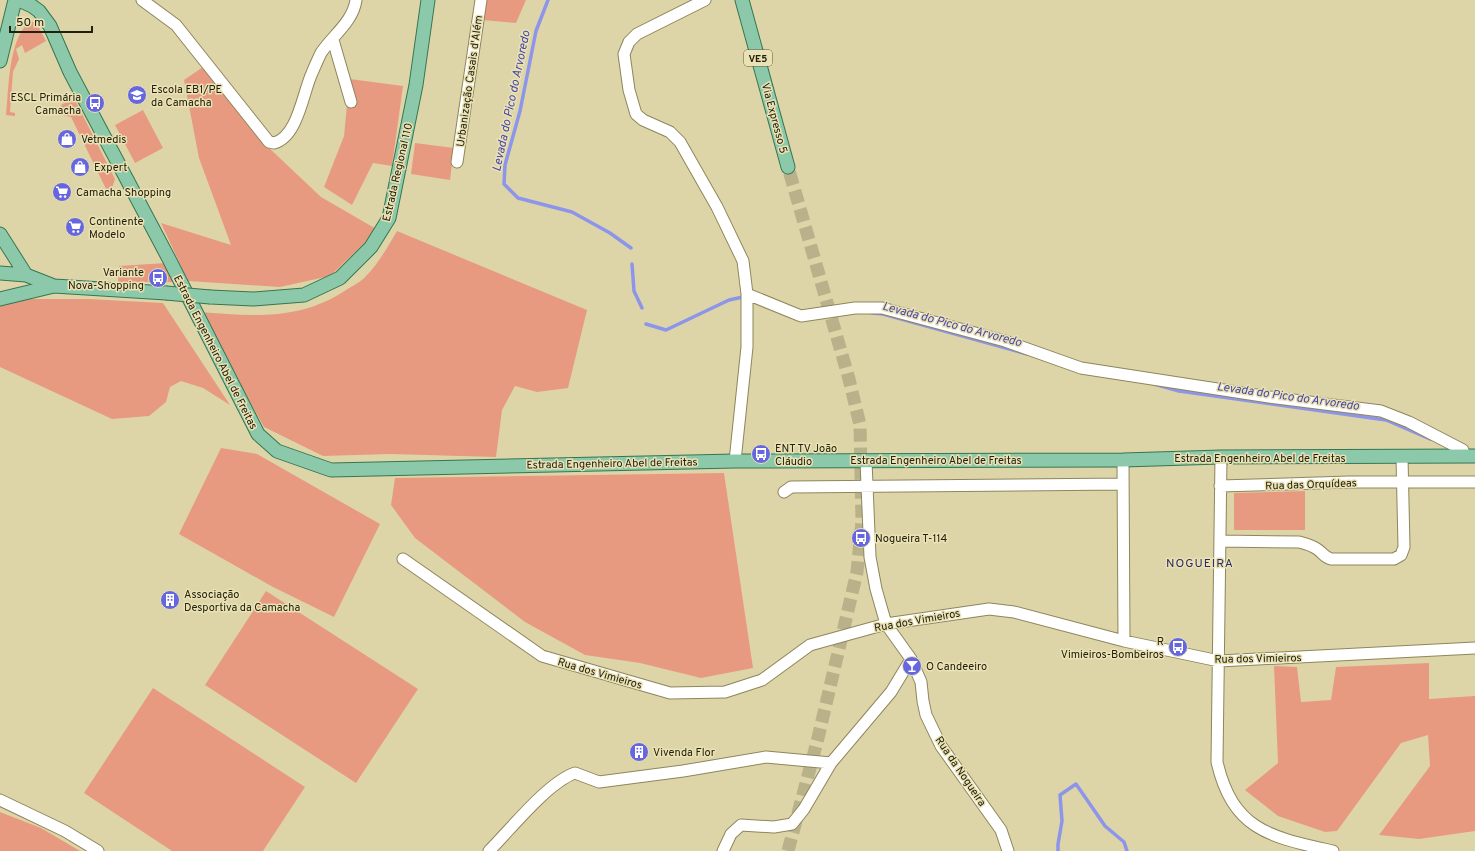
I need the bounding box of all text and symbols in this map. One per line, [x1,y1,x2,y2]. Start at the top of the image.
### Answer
scale bar [10,8,92,34]
street label: Urbanização Casais d'Além [454,14,486,148]
text: 50 m [16,15,44,31]
water label: Levada do Pico do Arvoredo [489,29,535,173]
road number: VE5 [744,50,772,66]
street label: Via Expresso 5 [758,81,790,155]
place label: Escola EB1/PE da Camacha [151,83,222,110]
school or university icon: Escola EB1/PE da Camacha [126,84,148,106]
place label: ESCL Primária Camacha [11,91,81,118]
bus stop icon: ESCL Primária Camacha [84,92,106,114]
street label: Estrada Regional 110 [380,122,416,223]
shop icon: Vetmedis [56,128,78,150]
place label: Vetmedis [81,133,126,147]
shop icon: Expert [69,156,91,178]
place label: Expert [94,161,127,175]
supermarket icon: Camacha Shopping [51,181,73,203]
place label: Camacha Shopping [76,186,171,200]
place label: Continente Modelo [89,215,143,242]
supermarket icon: Continente Modelo [64,216,86,238]
place label: Variante Nova-Shopping [68,266,144,293]
bus stop icon: Variante Nova-Shopping [147,267,169,289]
street label: Estrada Engenheiro Abel de Freitas [170,273,260,432]
water label: Levada do Pico do Arvoredo [880,299,1024,351]
water label: Levada do Pico do Arvoredo [1216,379,1361,415]
place label: ENT TV João Cláudio [775,442,837,469]
bus stop icon: ENT TV João Cláudio [750,443,772,465]
street label: Estrada Engenheiro Abel de Freitas [1174,452,1346,466]
street label: Estrada Engenheiro Abel de Freitas [850,454,1022,468]
street label: Estrada Engenheiro Abel de Freitas [526,456,698,472]
street label: Rua das Orquídeas [1265,476,1357,494]
bus stop icon: Nogueira T-114 [850,527,872,549]
place label: Nogueira T-114 [875,532,947,546]
district label: NOGUEIRA [1166,556,1234,572]
place label: Associação Desportiva da Camacha [184,588,300,615]
building icon: Associação Desportiva da Camacha [159,589,181,611]
street label: Rua dos Vimieiros [873,607,961,635]
place label: R Vimieiros-Bombeiros [1061,635,1164,662]
bus stop icon: R Vimieiros-Bombeiros [1167,636,1189,658]
street label: Rua dos Vimieiros [1214,651,1302,667]
street label: Rua dos Vimieiros [556,655,644,693]
bar icon: O Candeeiro [901,655,923,677]
place label: O Candeeiro [926,660,987,674]
street label: Rua da Nogueira [932,734,989,809]
building icon: Vivenda Flor [628,741,650,763]
place label: Vivenda Flor [653,746,716,760]

